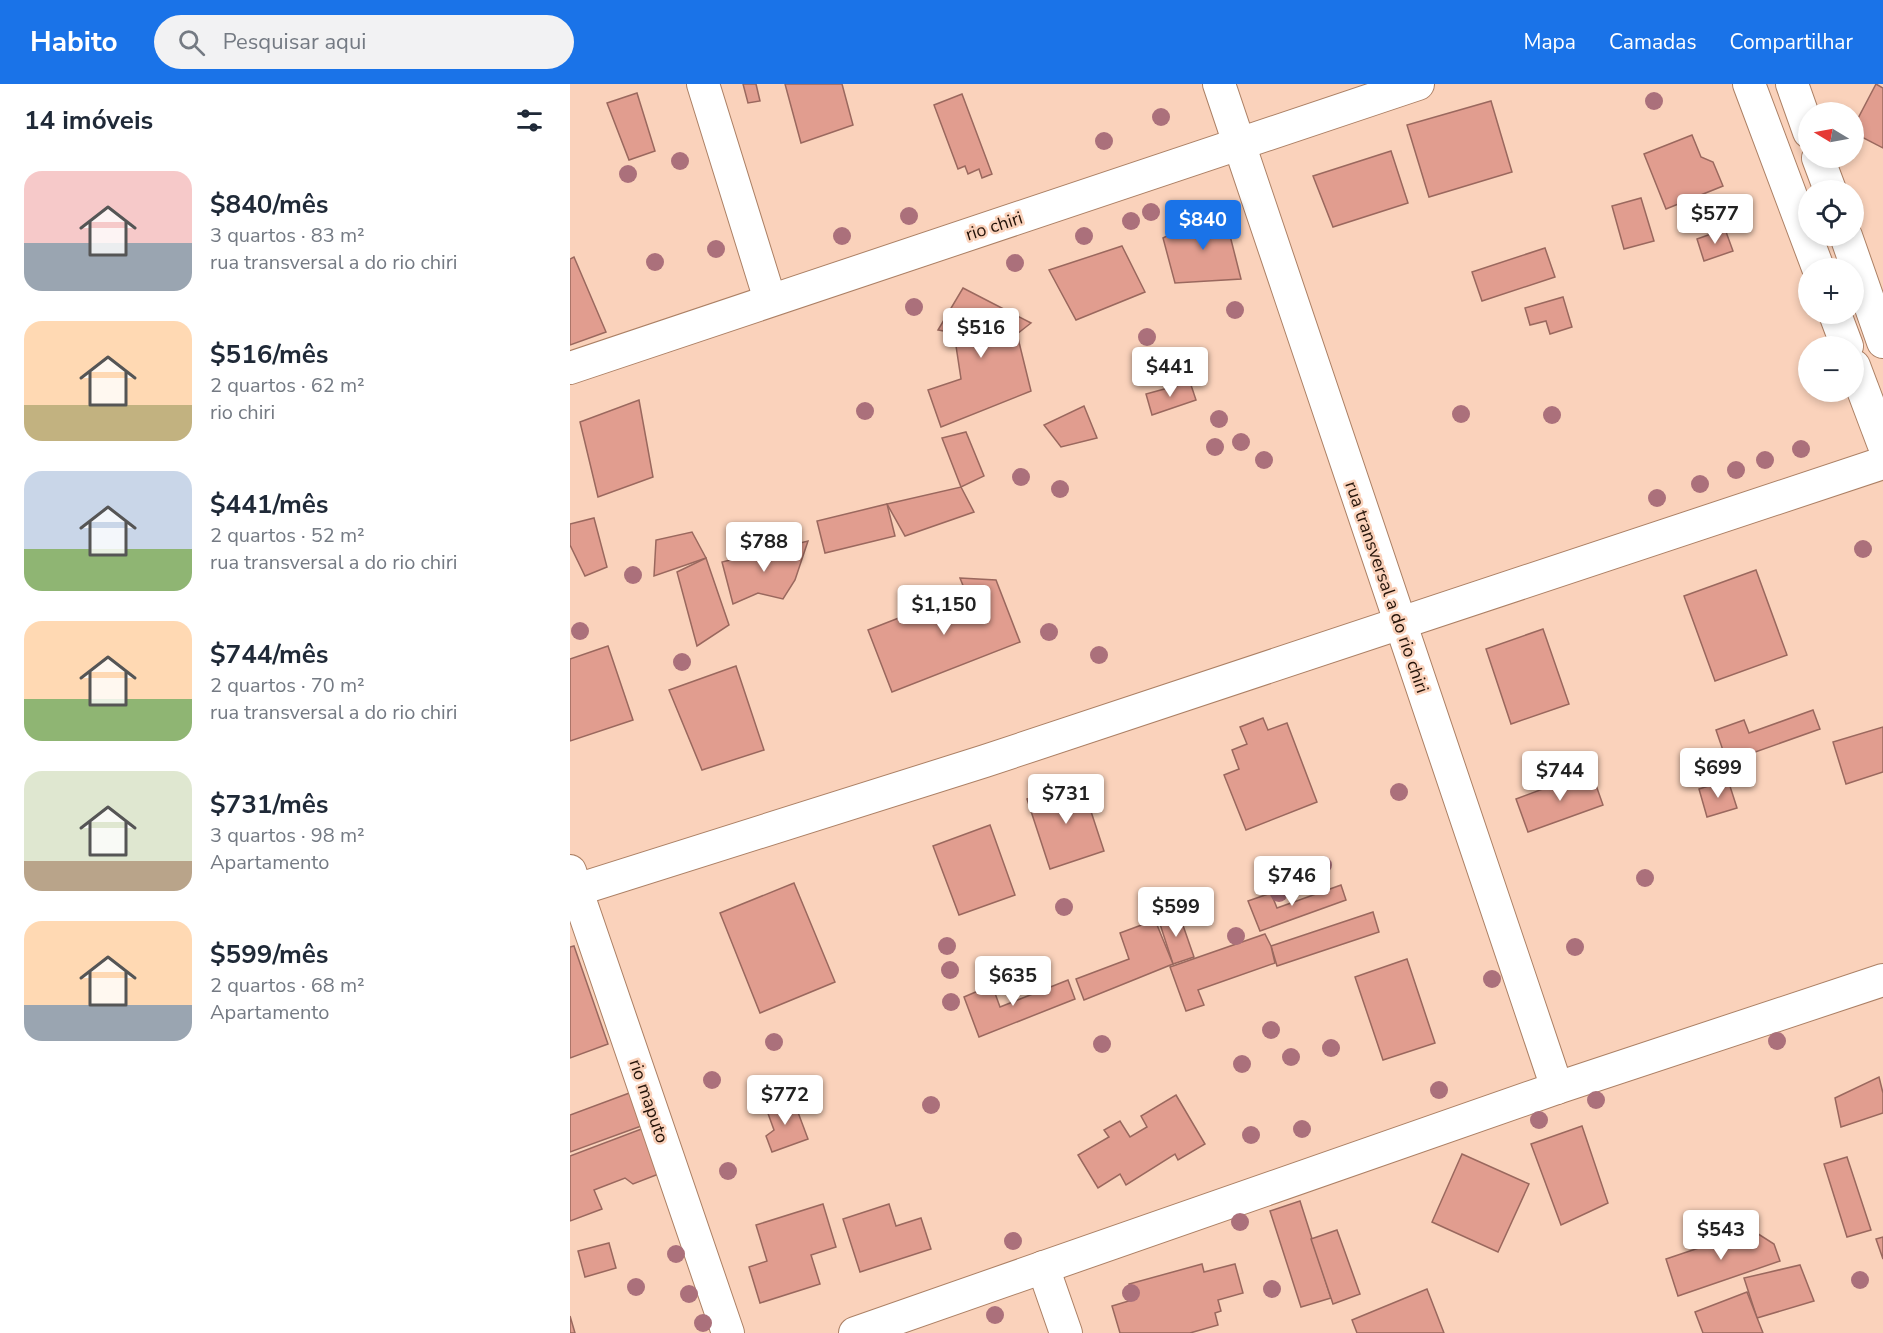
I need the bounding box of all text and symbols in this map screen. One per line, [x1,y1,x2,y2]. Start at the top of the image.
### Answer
search box [154,15,574,69]
text: Habito [30,23,118,61]
icon: search [175,26,208,59]
text: Pesquisar aqui [223,27,366,57]
text: Mapa [1524,28,1576,56]
text: Camadas [1609,28,1696,56]
text: Compartilhar [1729,28,1853,56]
north arrow [1798,102,1864,168]
map controls [1798,102,1864,402]
text: 14 imóveis [24,103,153,138]
icon: filters [513,104,546,137]
button: locate [1798,180,1864,246]
text: $840/mês [210,187,329,222]
pin: $577 [1679,194,1751,245]
icon: home [72,195,144,267]
pin: $840 [1167,200,1239,251]
text: $577 [1691,200,1739,227]
street label: rio chiri [962,206,1026,246]
text: $840 [1179,206,1227,233]
text: 3 quartos · 83 m² [210,222,365,249]
text: rua transversal a do rio chiri [210,249,457,276]
button: + [1798,258,1864,324]
pin: $516 [945,308,1017,359]
text: $516 [957,314,1005,341]
button: − [1798,336,1864,402]
text: $516/mês [210,337,329,372]
icon: home [72,345,144,417]
pin: $441 [1134,347,1206,398]
text: $441 [1146,353,1194,380]
text: 2 quartos · 62 m² [210,372,365,399]
text: rio chiri [210,399,275,426]
street label: rua transversal a do rio chiri [1339,478,1435,696]
text: $441/mês [210,487,329,522]
icon: home [72,495,144,567]
text: 2 quartos · 52 m² [210,522,365,549]
pin: $788 [728,522,800,573]
text: $788 [740,528,788,555]
text: rua transversal a do rio chiri [210,549,457,576]
pin: $1,150 [895,585,993,636]
text: $1,150 [912,591,976,618]
text: $744/mês [210,637,329,672]
icon: home [72,645,144,717]
text: 2 quartos · 70 m² [210,672,365,699]
text: rua transversal a do rio chiri [210,699,457,726]
pin: $699 [1682,748,1754,799]
pin: $744 [1524,751,1596,802]
text: $699 [1694,754,1742,781]
text: $744 [1536,757,1584,784]
pin: $731 [1030,774,1102,825]
text: $731 [1042,780,1090,807]
text: $731/mês [210,787,329,822]
icon: home [72,795,144,867]
text: 3 quartos · 98 m² [210,822,365,849]
text: Apartamento [210,849,329,876]
pin: $746 [1256,856,1328,907]
text: $746 [1268,862,1316,889]
pin: $599 [1140,887,1212,938]
text: $599 [1152,893,1200,920]
text: $599/mês [210,937,329,972]
icon: home [72,945,144,1017]
pin: $635 [977,956,1049,1007]
text: $635 [989,962,1037,989]
text: 2 quartos · 68 m² [210,972,365,999]
text: Apartamento [210,999,329,1026]
street label: rio maputo [623,1056,675,1146]
pin: $772 [749,1075,821,1126]
text: $772 [761,1081,809,1108]
pin: $543 [1685,1210,1757,1261]
text: $543 [1697,1216,1745,1243]

